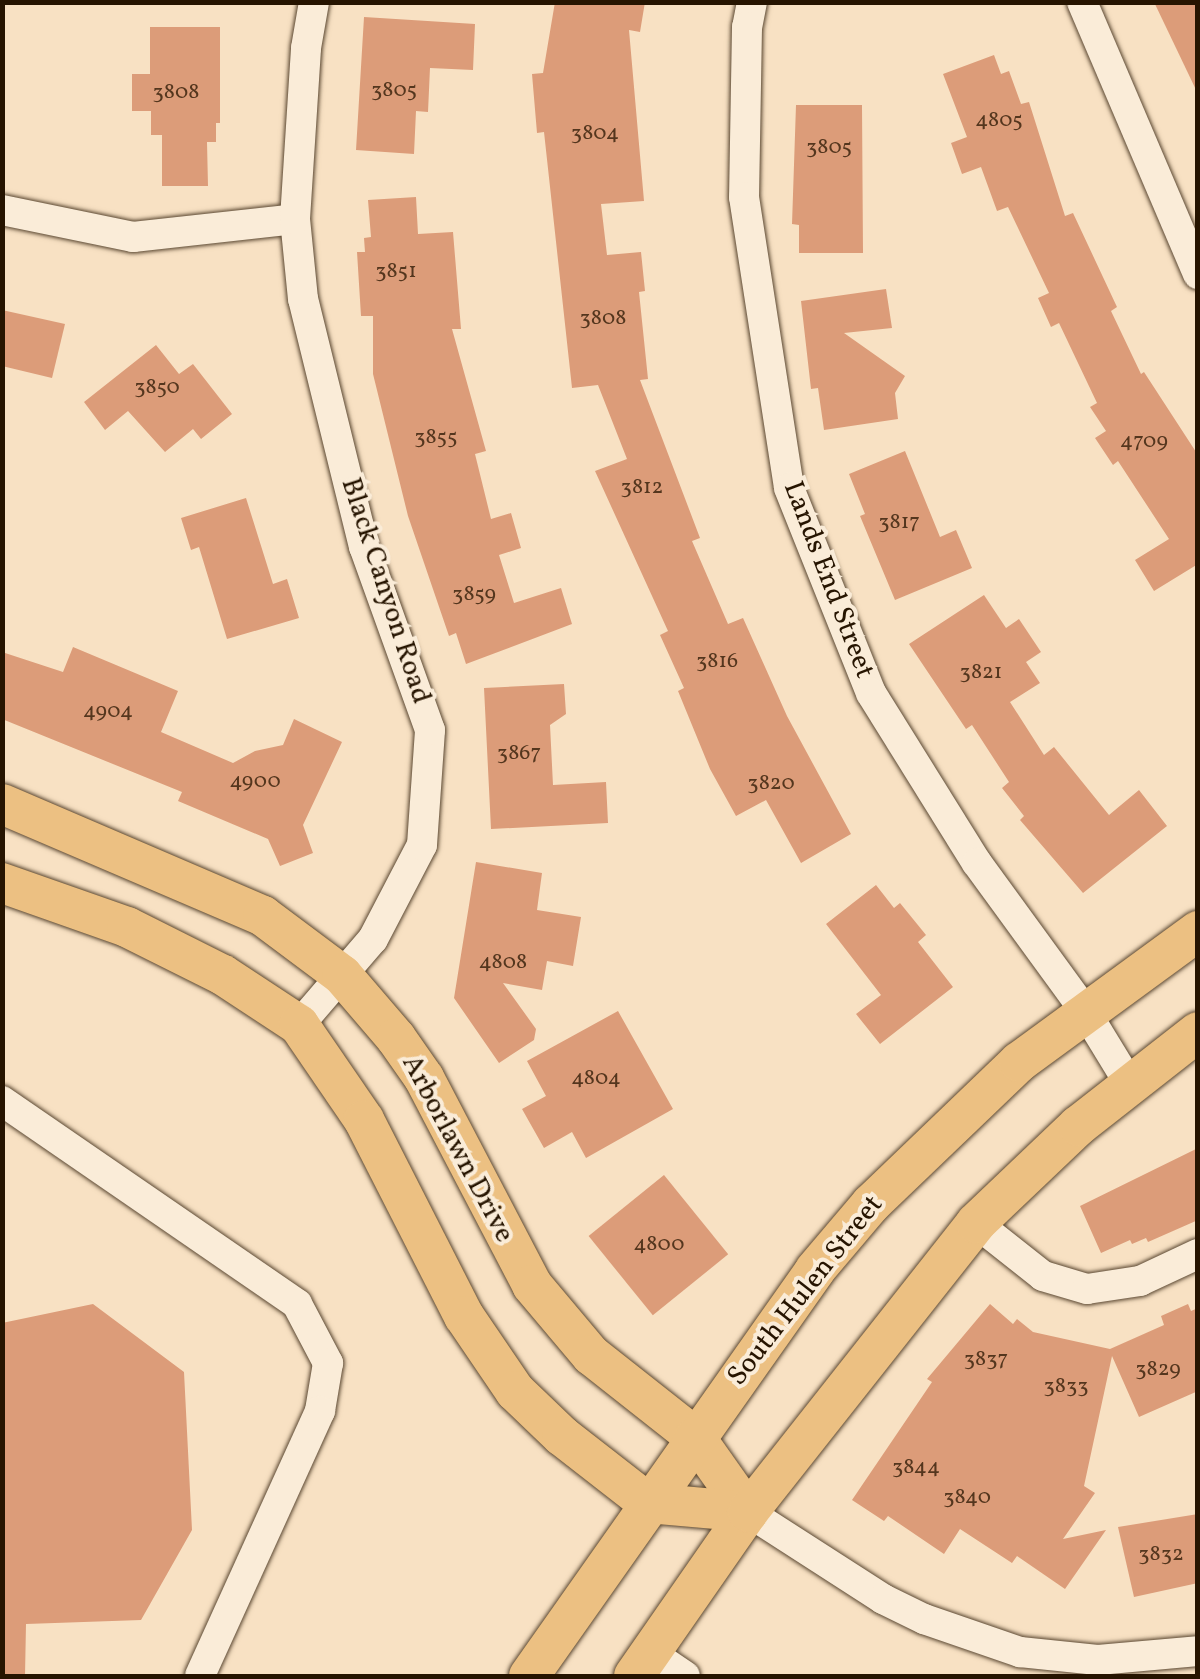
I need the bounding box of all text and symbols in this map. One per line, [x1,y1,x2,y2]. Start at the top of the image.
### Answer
house number: 3805 [371,78,417,104]
house number: 3808 [153,80,199,106]
house number: 4805 [975,108,1023,134]
house number: 3804 [571,121,619,147]
house number: 3805 [806,135,852,161]
house number: 3851 [375,259,417,285]
house number: 3808 [580,306,626,332]
house number: 3850 [134,375,180,401]
house number: 3855 [414,425,458,451]
house number: 4709 [1120,429,1168,455]
street label: Black Canyon Road [333,474,437,708]
house number: 3812 [621,475,663,501]
street label: Lands End Street [775,477,881,683]
house number: 3817 [878,510,920,536]
house number: 3859 [452,582,496,608]
house number: 3816 [696,649,738,675]
house number: 3821 [960,660,1002,686]
house number: 4904 [83,699,133,725]
house number: 3867 [497,741,541,767]
house number: 4900 [229,769,281,795]
house number: 3820 [747,771,795,797]
house number: 4808 [479,950,527,976]
street label: Arborlawn Drive [394,1050,520,1248]
house number: 4804 [571,1066,621,1092]
street label: South Hulen Street [721,1189,891,1393]
house number: 4800 [634,1232,684,1258]
house number: 3837 [964,1347,1008,1373]
house number: 3829 [1135,1357,1181,1383]
house number: 3833 [1044,1374,1088,1400]
house number: 3844 [892,1455,940,1481]
house number: 3840 [943,1485,991,1511]
house number: 3832 [1138,1542,1184,1568]

